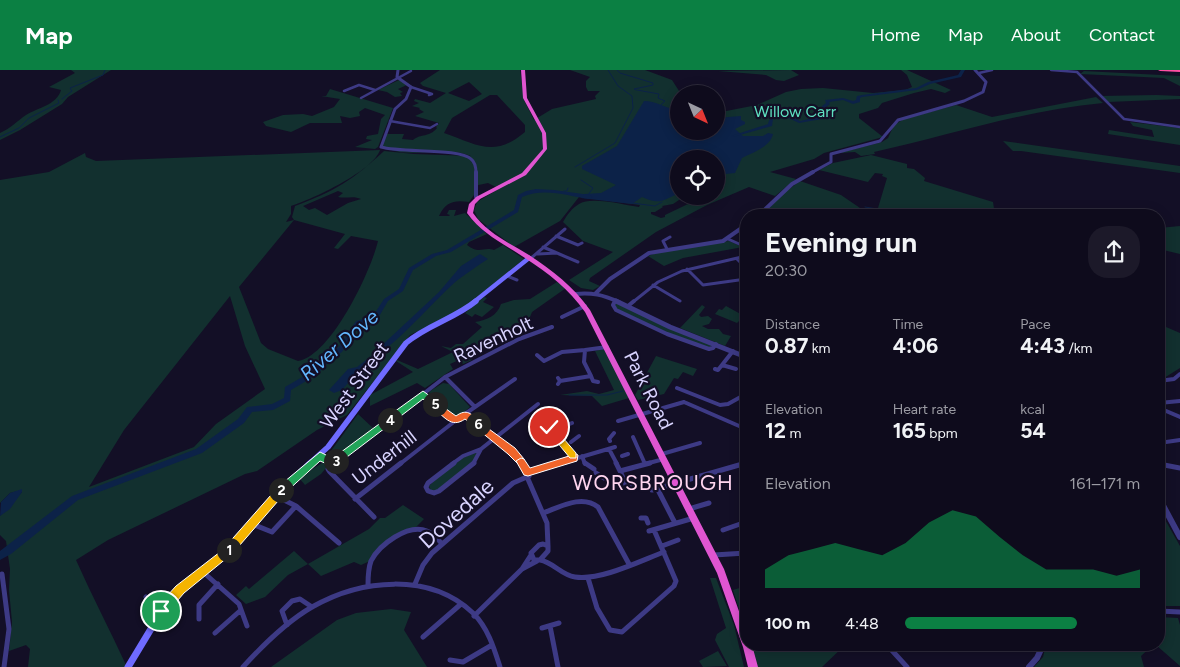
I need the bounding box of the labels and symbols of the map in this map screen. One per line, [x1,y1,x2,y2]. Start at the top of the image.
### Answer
north arrow [670,85,725,140]
park label: Willow Carr [754,102,837,121]
water label: River Dove [295,304,383,386]
street label: Ravenholt [450,311,537,368]
street label: West Street [315,337,394,433]
street label: Park Road [619,347,678,433]
pin: 5 [422,392,448,416]
pin [528,406,570,448]
pin: 4 [378,408,402,432]
pin: 6 [466,412,490,436]
street label: Underhill [348,425,421,490]
pin: 3 [324,448,348,474]
district label: WORSBROUGH [572,470,734,495]
street label: Dovedale [413,473,499,554]
pin: 2 [268,478,294,502]
pin: 1 [216,538,242,562]
pin [140,590,182,632]

